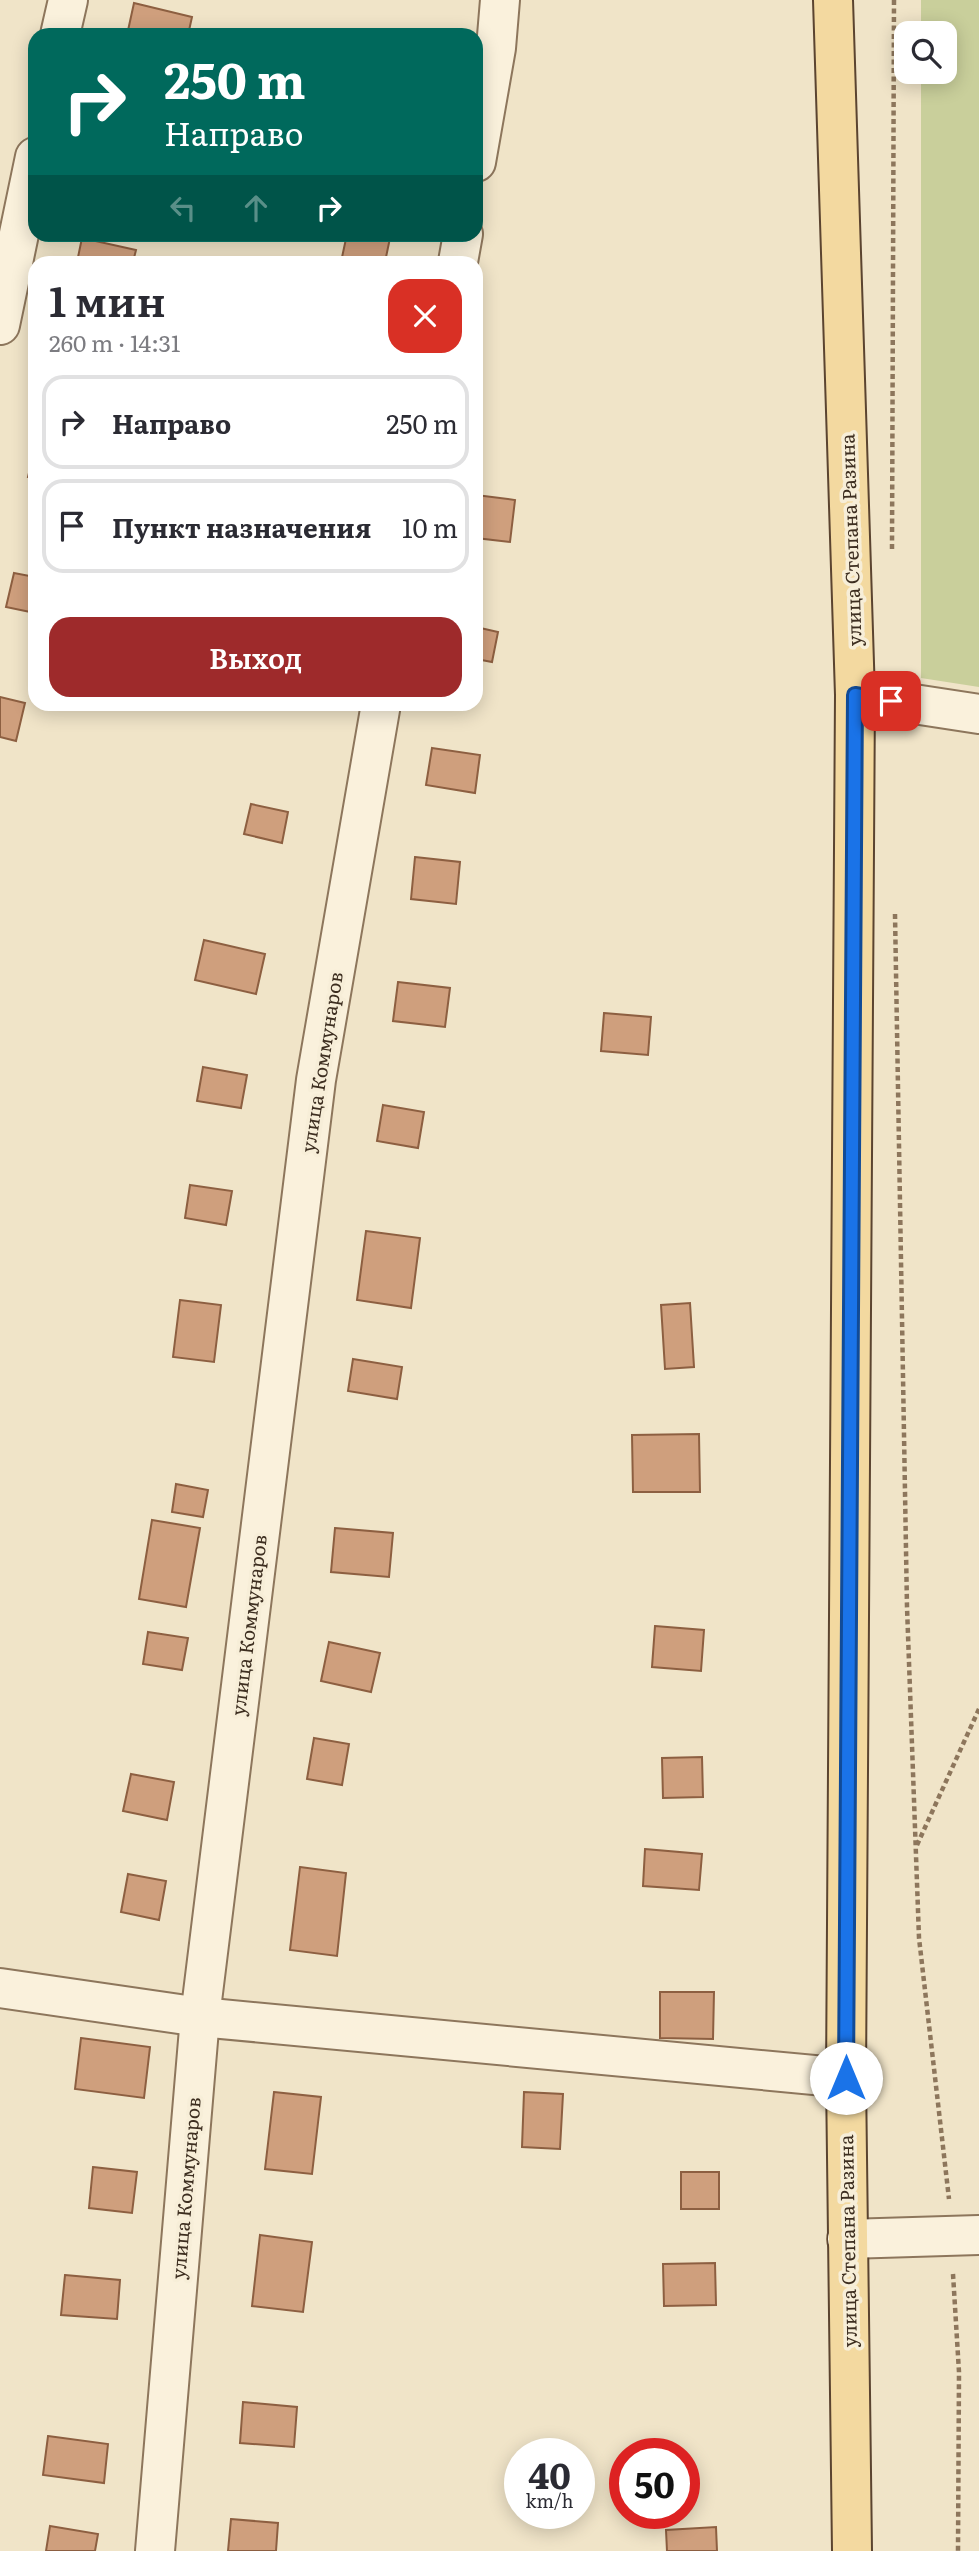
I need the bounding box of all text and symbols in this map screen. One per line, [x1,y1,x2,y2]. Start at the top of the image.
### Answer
map controls [894,21,957,84]
button: search [894,21,957,84]
text: 250 m [164,41,306,114]
icon: right [49,56,140,147]
text: Направо [164,108,304,156]
icon: left [164,189,202,227]
icon: ahead [237,189,275,227]
icon: right [310,189,348,227]
text: 1 мин [49,268,166,330]
button: close [388,279,462,353]
text: 260 m · 14:31 [49,325,180,359]
icon: right [53,403,91,441]
text: Направо [112,403,231,442]
text: 250 m [386,403,458,442]
street label: улица Степана Разина [832,432,868,647]
icon: arrive [53,507,91,545]
text: Пункт назначения [112,507,371,546]
text: 10 m [402,507,458,546]
button: Выход [49,617,462,697]
pin [861,671,921,731]
icon: arrive [872,682,910,720]
street label: улица Коммунаров [293,970,349,1154]
street label: улица Коммунаров [223,1533,273,1717]
position arrow [809,2041,883,2115]
street label: улица Коммунаров [163,2096,207,2280]
street label: улица Степана Разина [831,2134,863,2348]
speed limit sign: 50 [609,2438,700,2529]
text: 40 [528,2448,571,2500]
text: km/h [526,2487,573,2514]

